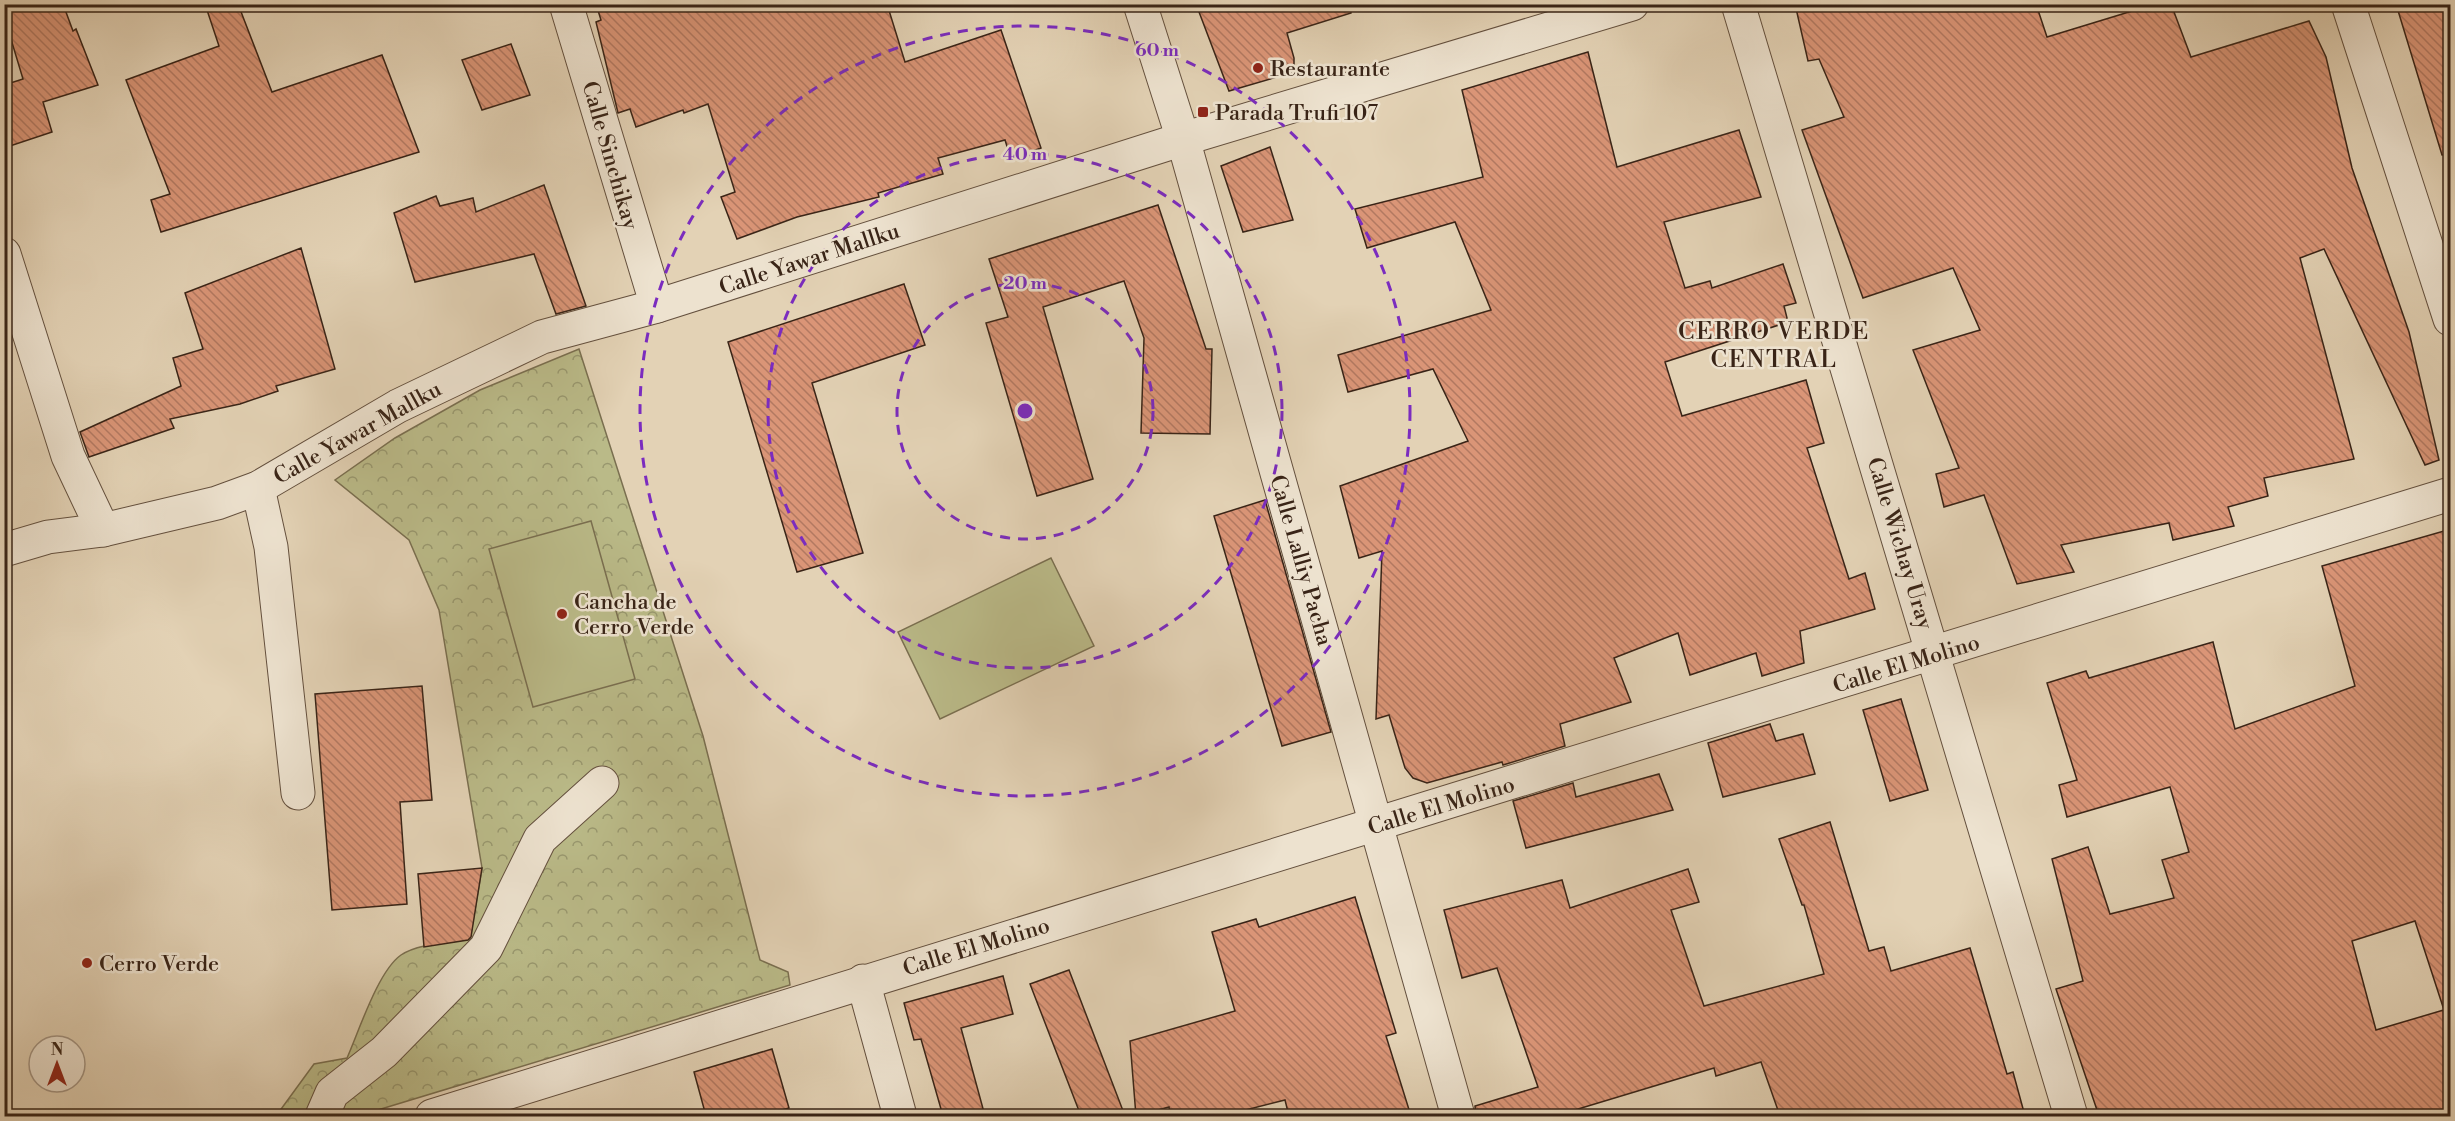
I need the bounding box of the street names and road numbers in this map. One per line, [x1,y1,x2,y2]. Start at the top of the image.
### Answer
street label: Calle Sinchikay [575,78,644,233]
street label: Calle Yawar Mallku [716,217,903,301]
street label: Calle Yawar Mallku [269,376,447,491]
street label: Calle Wichay Uray [1861,454,1939,633]
street label: Calle Lalliy Pacha [1263,472,1338,650]
street label: Calle El Molino [1830,629,1983,700]
street label: Calle El Molino [1365,771,1518,842]
street label: Calle El Molino [900,912,1053,983]

